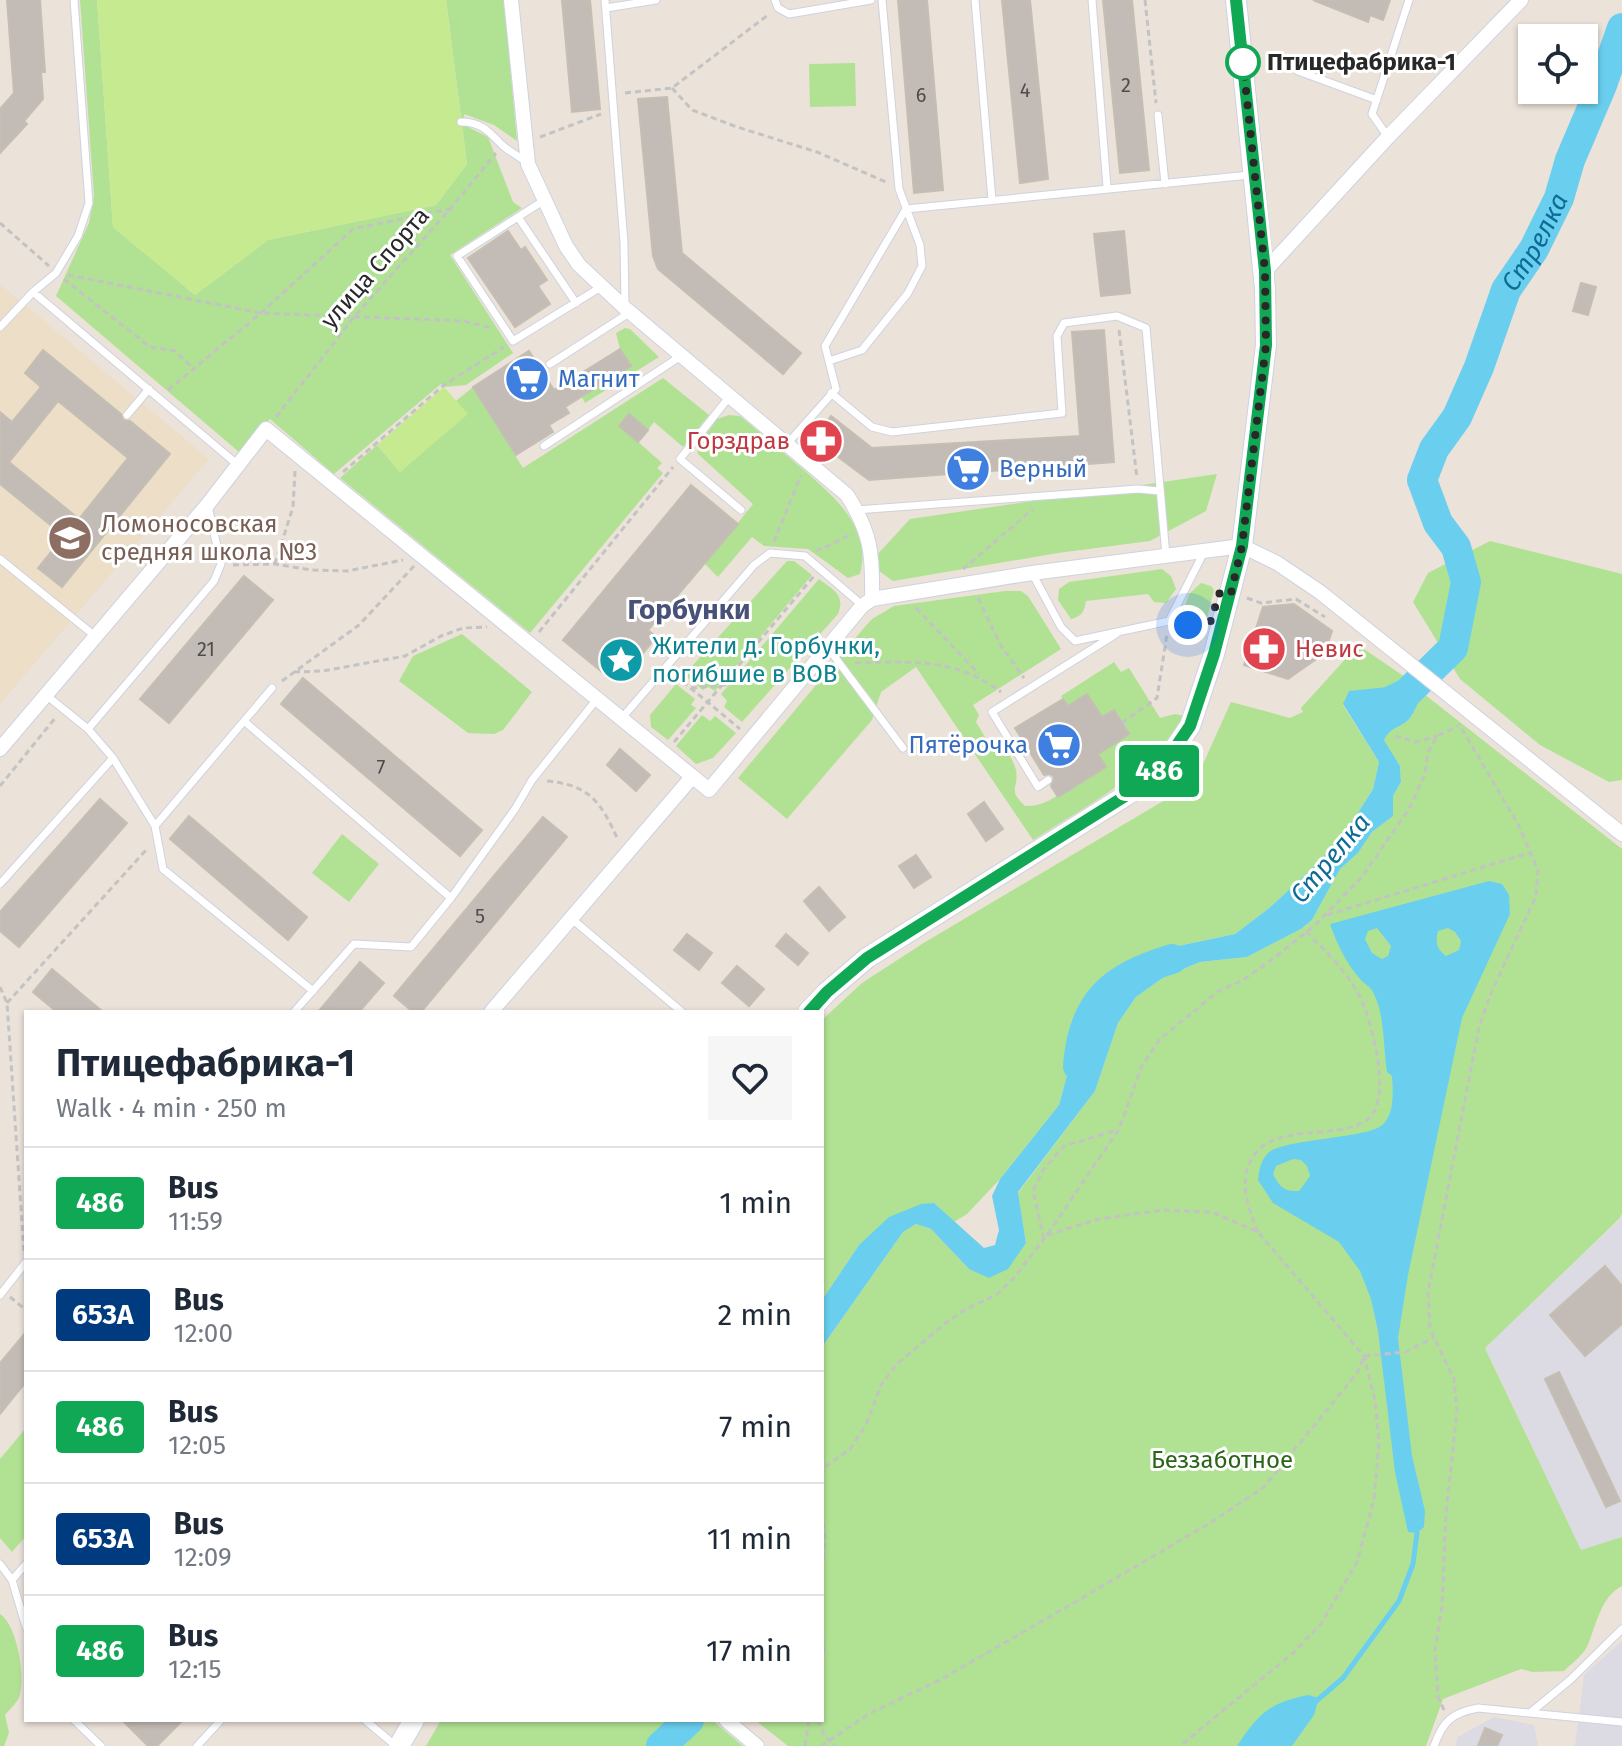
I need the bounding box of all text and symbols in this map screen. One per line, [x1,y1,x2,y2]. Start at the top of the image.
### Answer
map controls [1518,24,1598,104]
button: locate [1518,24,1598,104]
marker: Птицефабрика-1 [1226,45,1260,79]
place label: Птицефабрика-1 [1267,48,1456,76]
house number: 2 [1121,73,1131,97]
house number: 4 [1020,78,1031,102]
house number: 6 [916,83,926,107]
water label: Стрелка [1495,188,1575,297]
street label: улица Спорта [315,202,435,334]
supermarket icon: Магнит [503,355,551,403]
place label: Магнит [558,365,640,393]
pharmacy icon: Горздрав [797,417,845,465]
place label: Горздрав [687,427,790,455]
supermarket icon: Верный [944,445,992,493]
place label: Верный [999,455,1087,483]
place label: Ломоносовская средняя школа №3 [101,510,317,566]
school or university icon: Ломоносовская средняя школа №3 [46,514,94,562]
district label: Горбунки [627,593,751,626]
your location [1168,605,1208,645]
pharmacy icon: Невис [1240,625,1288,673]
place label: Жители д. Горбунки, погибшие в ВОВ [652,632,880,688]
place label: Невис [1295,635,1364,663]
place icon: Жители д. Горбунки, погибшие в ВОВ [597,636,645,684]
house number: 21 [197,637,215,661]
supermarket icon: Пятёрочка [1035,721,1083,769]
place label: Пятёрочка [909,731,1028,759]
line badge: 486 [1113,745,1205,797]
text: 486 [1135,754,1183,787]
house number: 7 [377,755,386,779]
water label: Стрелка [1284,807,1377,910]
house number: 5 [475,904,485,928]
button: heart [708,1036,792,1120]
text: Птицефабрика-1 [56,1040,355,1086]
text: Walk · 4 min · 250 m [56,1093,287,1124]
text: Bus [168,1170,218,1206]
text: 1 min [719,1185,792,1221]
text: 486 [76,1186,124,1219]
text: 11:59 [168,1206,223,1237]
text: Bus [174,1282,224,1318]
text: 2 min [717,1297,792,1333]
text: 653А [72,1298,134,1331]
text: 12:00 [174,1318,233,1349]
text: Bus [168,1394,218,1430]
text: 7 min [719,1409,792,1445]
text: 486 [76,1410,124,1443]
text: 12:05 [168,1430,226,1461]
park label: Беззаботное [1151,1446,1293,1474]
text: Bus [174,1506,224,1542]
text: 11 min [707,1521,792,1557]
text: 653А [72,1522,134,1555]
text: 12:09 [174,1542,232,1573]
text: Bus [168,1618,218,1654]
text: 17 min [706,1633,792,1669]
text: 486 [76,1634,124,1667]
text: 12:15 [168,1654,222,1685]

